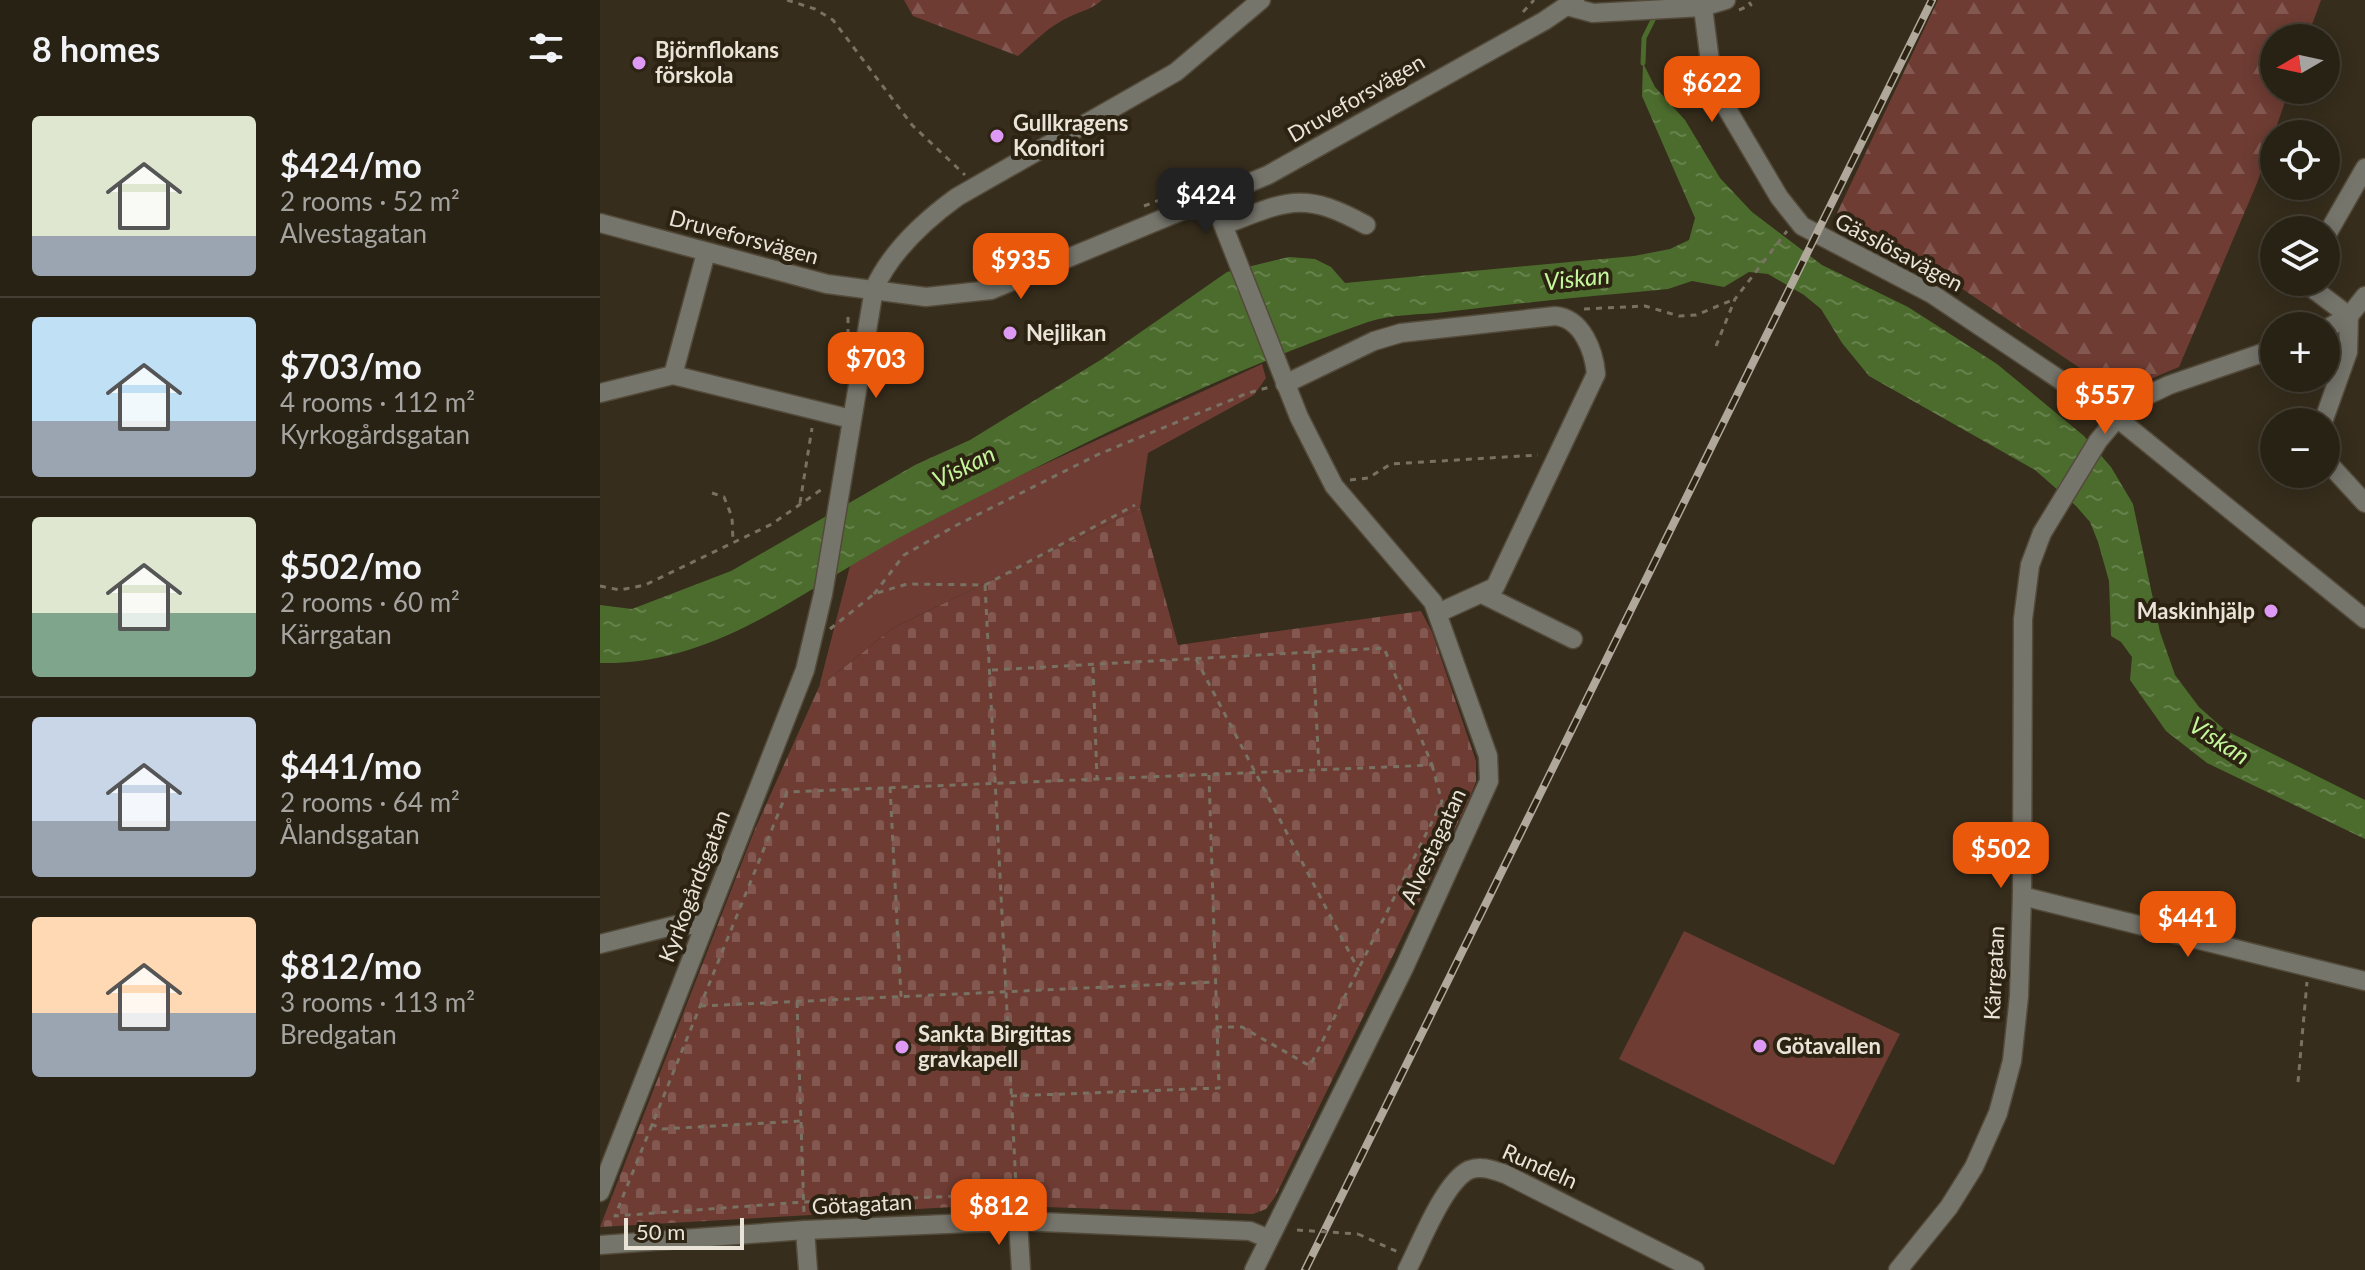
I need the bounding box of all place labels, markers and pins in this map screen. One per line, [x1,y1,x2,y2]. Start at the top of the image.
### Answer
place label: Björnflokans förskola [655,36,779,88]
marker: Björnflokans förskola [630,54,648,72]
pin: $622 [1665,56,1759,124]
place label: Gullkragens Konditori [1013,109,1128,161]
marker: Gullkragens Konditori [988,127,1006,145]
pin: $424 [1159,168,1253,236]
pin: $935 [974,233,1068,301]
place label: Nejlikan [1026,319,1106,346]
marker: Nejlikan [1001,324,1019,342]
pin: $703 [829,332,923,400]
pin: $557 [2058,368,2152,436]
place label: Maskinhjälp [2137,597,2255,624]
marker: Maskinhjälp [2262,602,2280,620]
pin: $502 [1954,822,2048,890]
pin: $441 [2141,891,2235,959]
place label: Sankta Birgittas gravkapell [918,1020,1071,1072]
place label: Götavallen [1776,1032,1881,1059]
marker: Götavallen [1751,1037,1769,1055]
marker: Sankta Birgittas gravkapell [893,1038,911,1056]
pin: $812 [952,1179,1046,1247]

